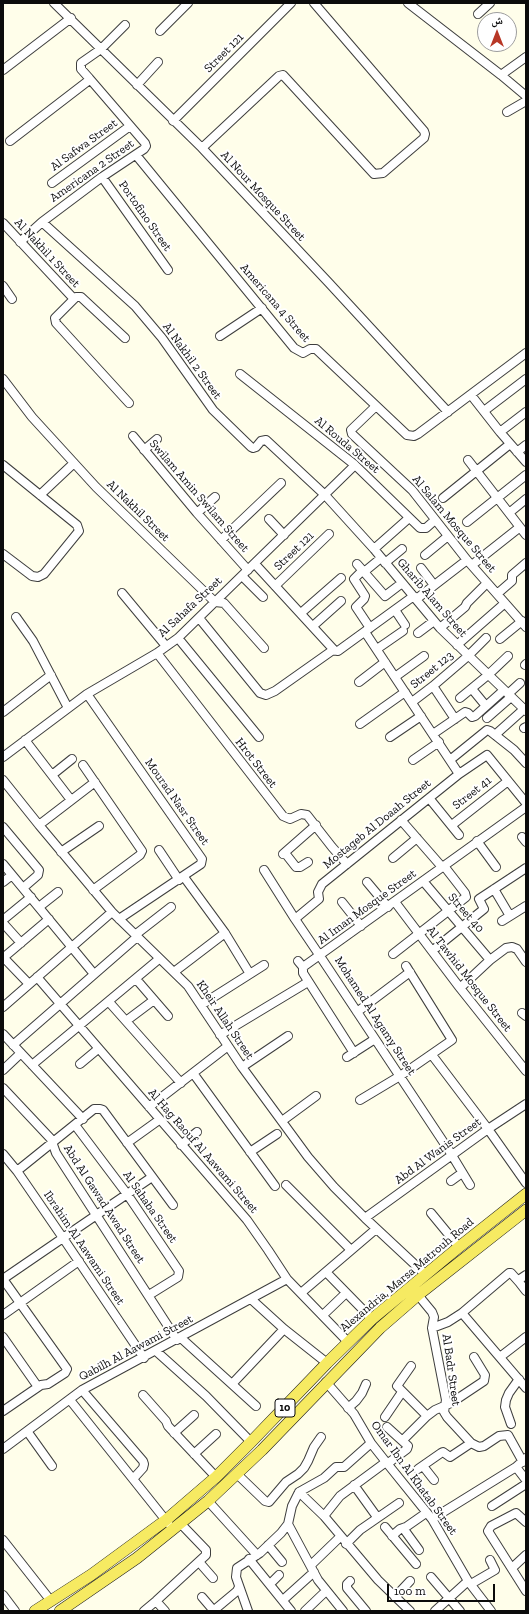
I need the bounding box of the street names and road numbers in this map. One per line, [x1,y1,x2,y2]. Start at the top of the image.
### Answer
street label: Street 121 [201,30,247,76]
street label: Al Safwa Street [48,116,120,174]
street label: Americana 2 Street [47,137,137,205]
street label: Al Nour Mosque Street [218,148,308,244]
street label: Portofino Street [115,178,175,254]
street label: Al Nakhil 1 Street [11,215,83,291]
street label: Americana 4 Street [237,261,313,345]
street label: Al Nakhil 2 Street [159,320,225,402]
street label: Al Rouda Street [312,414,382,476]
street label: Swilam Amin Swilam Street [146,437,252,555]
street label: Al Salam Mosque Street [409,472,499,576]
street label: Al Nakhil Street [104,477,172,545]
street label: Street 121 [271,529,317,573]
street label: Gharib Alam Street [394,556,470,640]
street label: Al Sahafa Street [155,574,225,640]
street label: Street 123 [408,648,456,692]
street label: Hrot Street [232,735,280,791]
street label: Mourad Nasr Street [142,756,212,848]
street label: Street 41 [450,773,494,813]
street label: Mostageb Al Doaah Street [320,776,434,872]
street label: Al Iman Mosque Street [315,866,419,948]
street label: Street 40 [445,890,487,936]
street label: Al Tawhid Mosque Street [423,923,515,1035]
street label: Mohamed Al Agamy Street [331,954,419,1078]
street label: Kheir Allah Street [193,978,257,1062]
street label: Al Hag Raouf Al Aawami Street [145,1086,261,1216]
street label: Abd Al Wanis Street [392,1115,484,1187]
street label: Abd Al Gawad Awad Street [60,1142,148,1266]
street label: Al Sahaba Street [120,1168,180,1246]
street label: Ibrahim Al Aawami Street [40,1188,128,1308]
street label: Alexandria, Marsa Matrouh Road [337,1215,477,1335]
street label: Qabilh Al Aawami Street [77,1312,195,1384]
street label: Al Badr Street [439,1333,463,1407]
road number: 10 [275,1399,295,1417]
street label: Omar Ibn Al Khatab Street [368,1418,460,1538]

